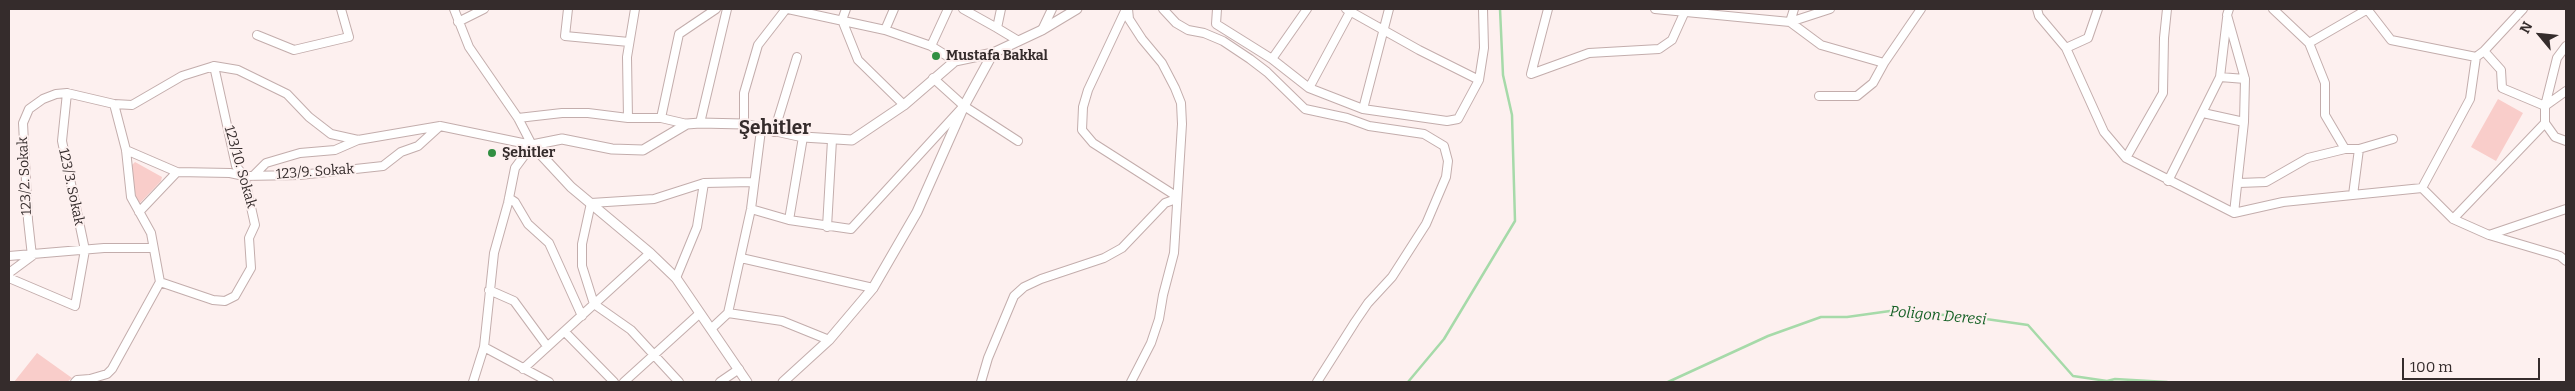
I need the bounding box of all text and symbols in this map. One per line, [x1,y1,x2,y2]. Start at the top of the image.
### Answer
north arrow [2515,10,2565,60]
text: N [2516,19,2536,36]
place label: Mustafa Bakkal [946,48,1048,64]
marker: Mustafa Bakkal [930,50,942,62]
district label: Şehitler [739,118,811,140]
street label: 123/10. Sokak [220,124,260,210]
street label: 123/2. Sokak [15,136,35,216]
place label: Şehitler [502,145,555,161]
street label: 123/3. Sokak [55,147,87,227]
marker: Şehitler [486,147,498,159]
street label: 123/9. Sokak [275,161,355,183]
water label: Poligon Deresi [1889,303,1987,329]
scale bar [2405,348,2542,380]
text: 100 m [2410,358,2453,376]

